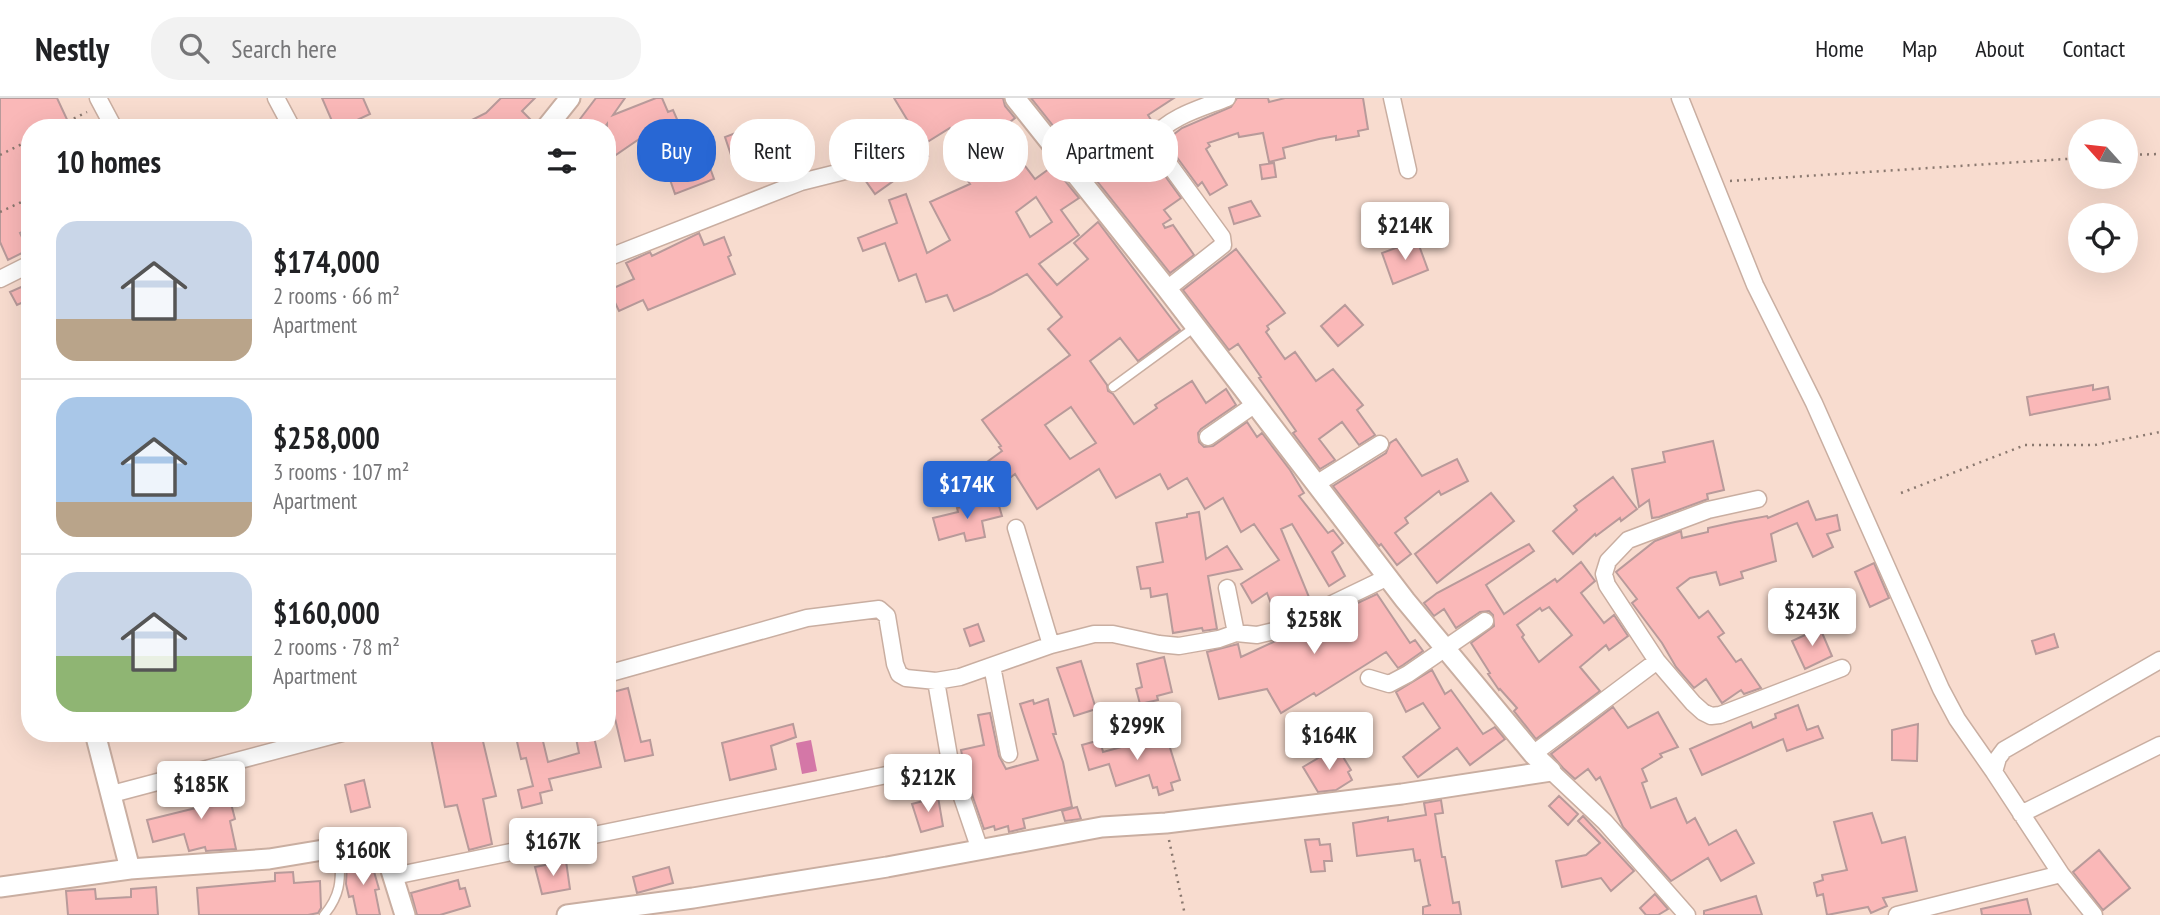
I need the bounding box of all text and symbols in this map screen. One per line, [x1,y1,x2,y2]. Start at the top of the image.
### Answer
search box [151,17,641,80]
text: Nestly [35,27,109,70]
icon: search [175,29,213,67]
text: Search here [231,32,337,65]
text: Home [1815,33,1864,64]
text: Map [1902,33,1937,64]
text: About [1975,33,2024,64]
text: Contact [2062,33,2125,64]
chip: Buy [637,119,716,182]
chip: Rent [730,119,815,182]
chip: Filters [829,119,929,182]
chip: New [943,119,1028,182]
chip: Apartment [1042,119,1178,182]
north arrow [2068,119,2138,189]
map controls [2068,119,2138,273]
text: 10 homes [56,142,161,181]
icon: filters [543,142,581,180]
pin: $214K [1356,202,1454,262]
button: locate [2068,203,2138,273]
text: $214K [1377,210,1433,239]
text: $174,000 [273,242,380,281]
icon: home [112,249,196,333]
text: 2 rooms · 66 m² [273,281,400,310]
text: Apartment [273,310,357,339]
text: $258,000 [273,418,380,457]
icon: home [112,425,196,509]
text: 3 rooms · 107 m² [273,457,409,486]
pin: $174K [918,462,1016,521]
text: $174K [939,469,995,498]
text: Apartment [273,486,357,515]
pin: $243K [1763,588,1861,648]
text: $160,000 [273,593,380,632]
pin: $258K [1265,596,1363,656]
text: $243K [1784,596,1840,625]
icon: home [112,600,196,684]
text: $258K [1286,604,1342,633]
text: 2 rooms · 78 m² [273,632,400,661]
text: Apartment [273,661,357,690]
pin: $299K [1088,702,1186,762]
text: $299K [1109,710,1165,739]
pin: $164K [1280,712,1378,772]
text: $164K [1301,720,1357,749]
pin: $212K [879,754,977,814]
pin: $185K [152,762,250,821]
text: $212K [900,762,956,791]
text: $185K [173,769,229,798]
pin: $167K [504,818,602,878]
text: $167K [525,826,581,855]
pin: $160K [314,828,412,887]
text: $160K [335,835,391,864]

